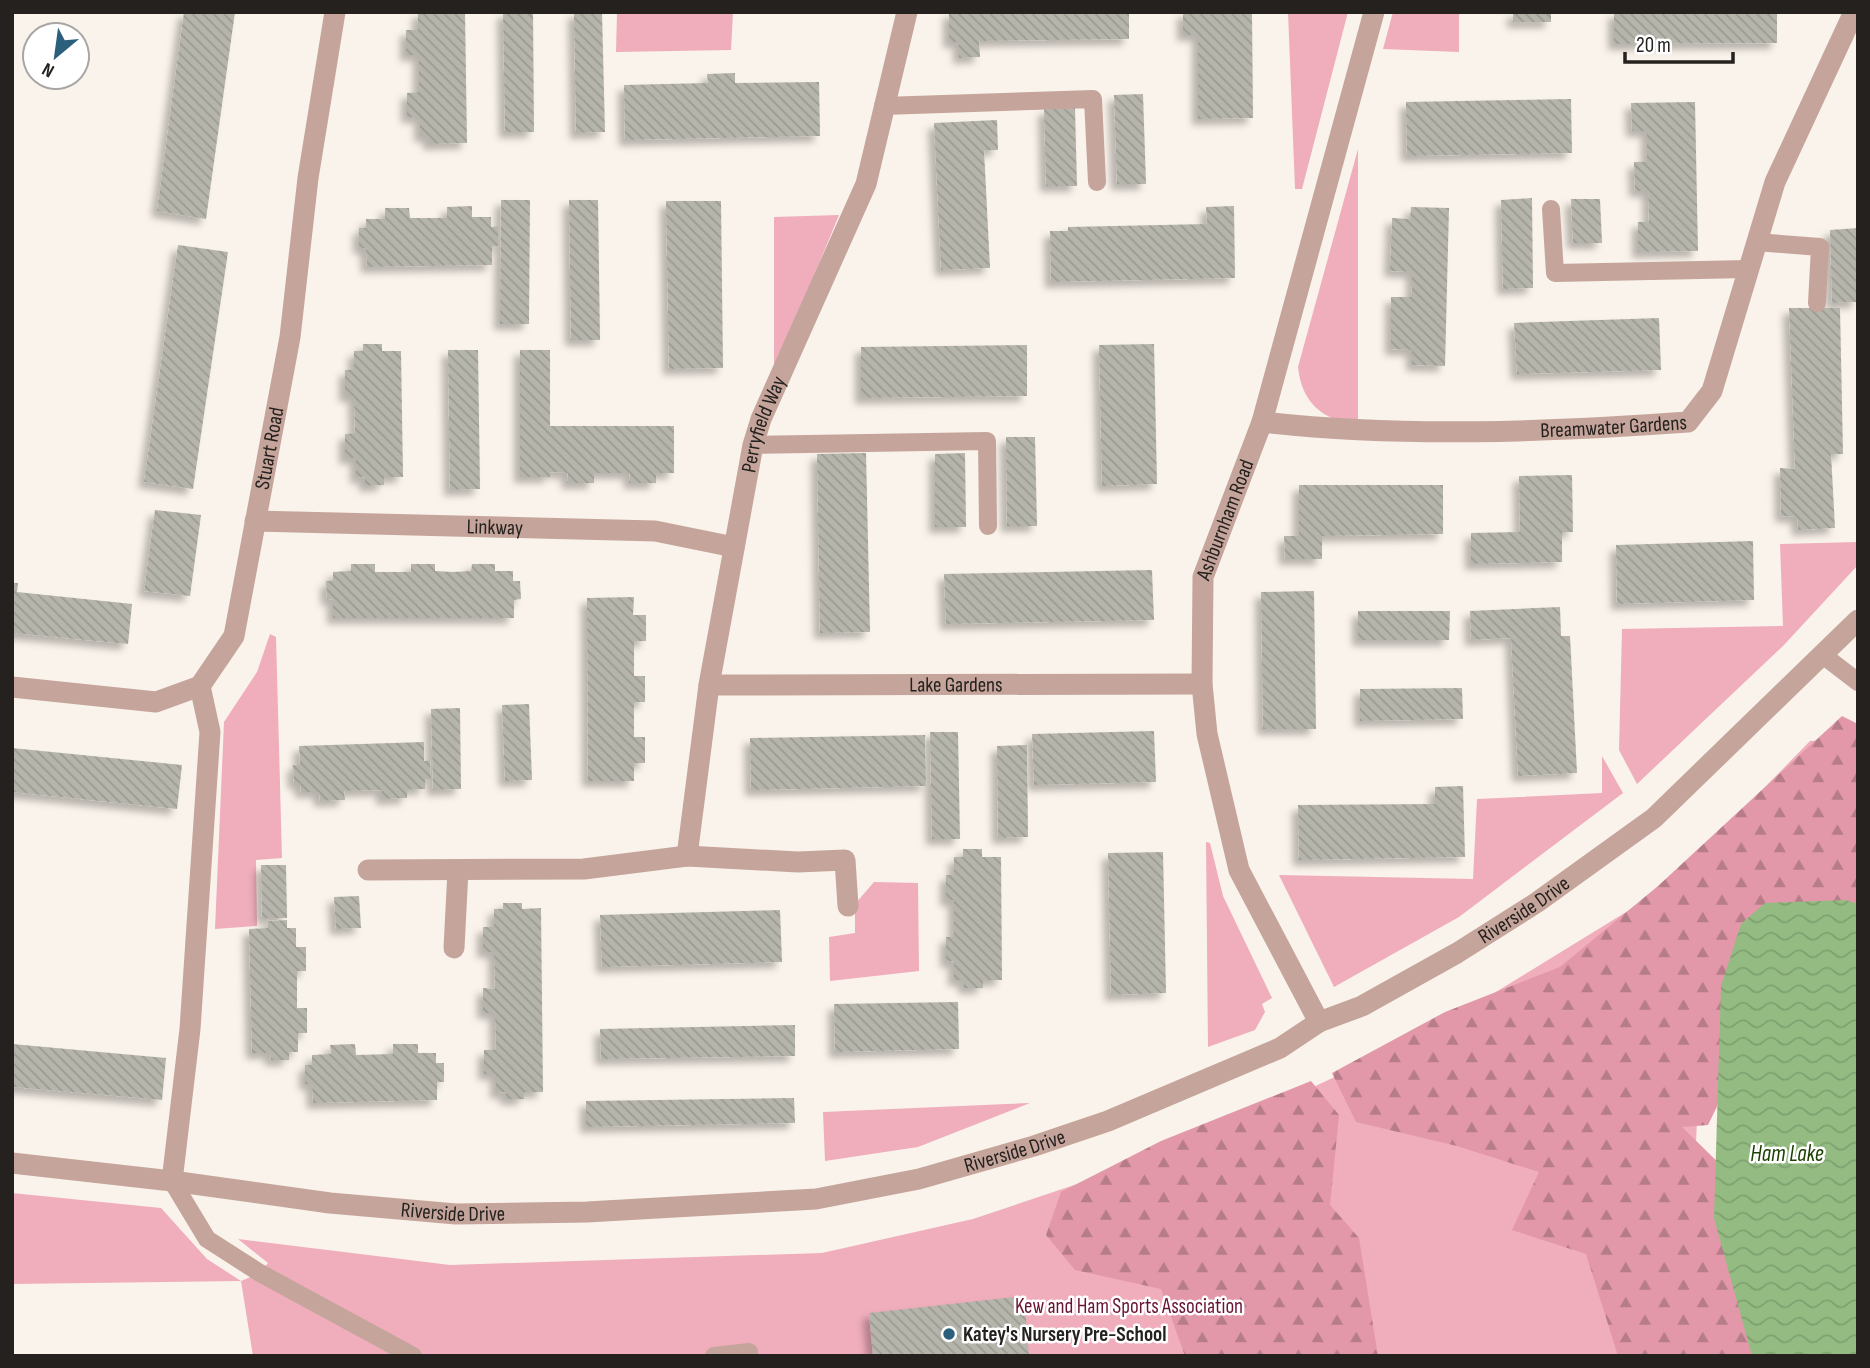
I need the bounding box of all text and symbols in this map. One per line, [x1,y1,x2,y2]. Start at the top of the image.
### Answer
north arrow [21,21,91,91]
scale bar [1625,21,1734,65]
text: 20 m [1636,33,1671,58]
text: N [38,57,59,82]
street label: Perryfield Way [736,372,792,475]
street label: Stuart Road [250,405,290,492]
street label: Breamwater Gardens [1540,410,1688,443]
street label: Ashburnham Road [1191,456,1260,585]
street label: Linkway [466,514,523,541]
street label: Lake Gardens [909,672,1003,698]
street label: Riverside Drive [1474,871,1575,949]
street label: Riverside Drive [961,1124,1069,1178]
water label: Ham Lake [1750,1140,1824,1168]
street label: Riverside Drive [400,1197,505,1227]
park label: Kew and Ham Sports Association [1015,1294,1243,1319]
place label: Katey's Nursery Pre-School [963,1322,1166,1347]
marker: Katey's Nursery Pre-School [941,1326,957,1342]

